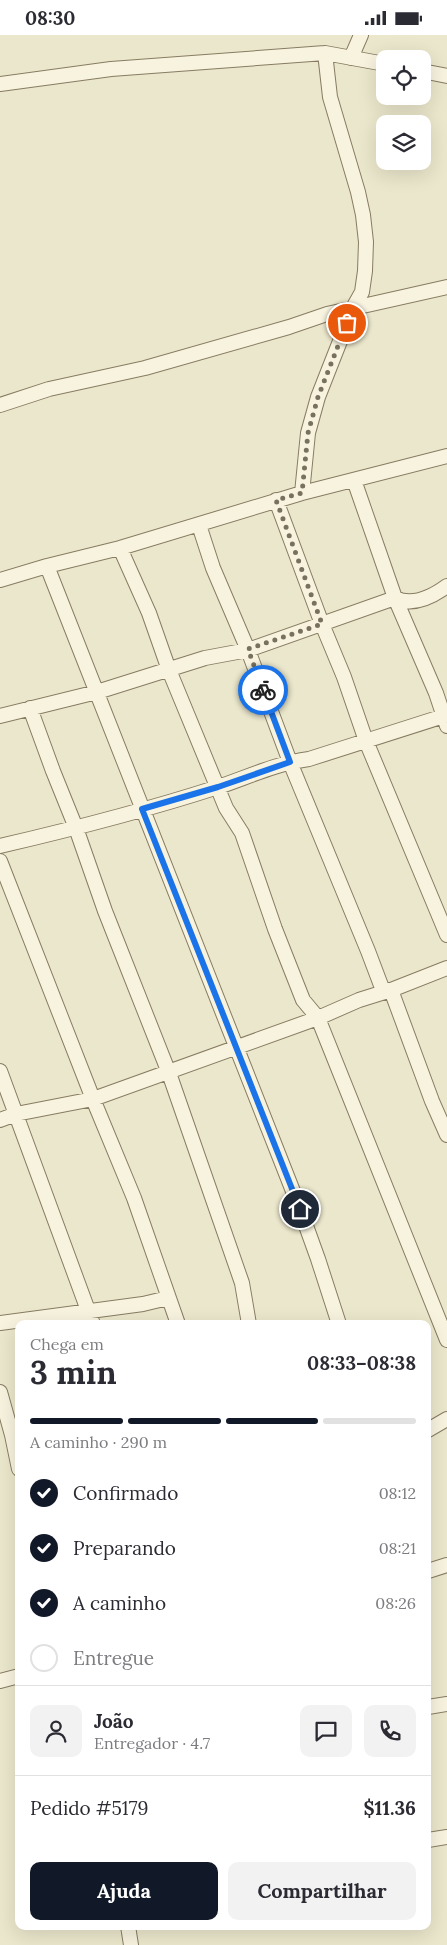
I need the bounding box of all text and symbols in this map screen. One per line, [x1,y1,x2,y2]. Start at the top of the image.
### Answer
text: 08:30 [25,6,75,30]
map controls [376,50,431,170]
button: locate [376,50,431,105]
button: layers [376,115,431,170]
pin [326,302,368,344]
icon: bag [333,309,361,337]
courier [238,665,288,715]
icon: bike [249,676,277,704]
pin [279,1188,321,1230]
icon: home [286,1195,314,1223]
text: Chega em [30,1334,104,1354]
text: 08:33–08:38 [307,1351,416,1375]
text: 3 min [30,1352,117,1393]
text: A caminho · 290 m [30,1432,167,1452]
icon: check [30,1479,58,1507]
text: Confirmado [73,1481,178,1505]
text: 08:12 [379,1483,416,1503]
icon: check [30,1534,58,1562]
text: Preparando [73,1536,176,1560]
text: 08:21 [379,1538,416,1558]
icon: check [30,1589,58,1617]
text: A caminho [73,1591,166,1615]
text: 08:26 [375,1593,416,1613]
text: Entregue [73,1646,154,1670]
button: person [30,1705,82,1757]
button: chat [300,1705,352,1757]
button: phone [364,1705,416,1757]
text: João [94,1709,134,1733]
text: Entregador · 4.7 [94,1733,210,1753]
text: Pedido #5179 [30,1796,148,1820]
text: $11.36 [363,1796,416,1820]
button: Ajuda [30,1862,218,1920]
button: Compartilhar [228,1862,416,1920]

